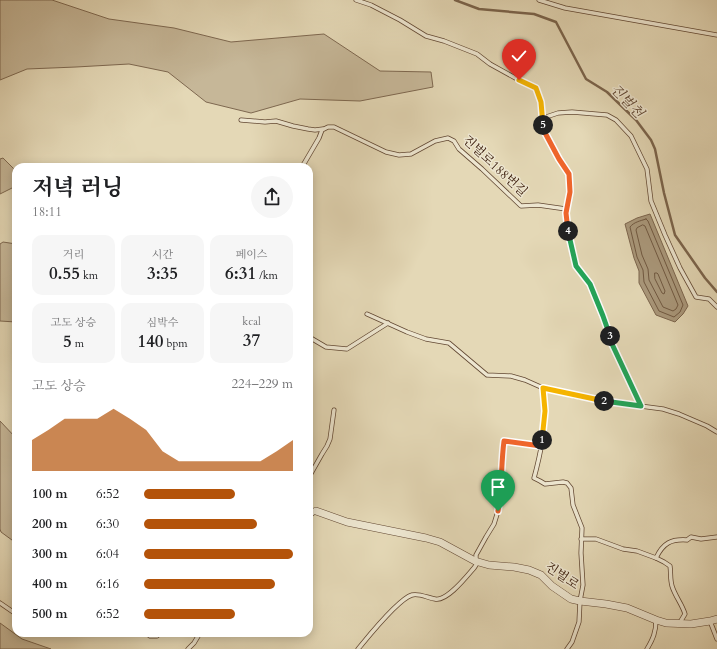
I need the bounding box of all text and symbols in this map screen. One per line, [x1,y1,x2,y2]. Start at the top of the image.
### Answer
pin [502,39,536,80]
icon: check [508,45,530,67]
water label: 진벌천 [606,80,649,123]
pin: 5 [533,115,553,135]
text: 5 [540,117,546,132]
street label: 진벌로188번길 [459,131,531,201]
text: 저녁 러닝 [32,173,123,203]
button: share [251,176,293,218]
text: 18:11 [32,203,62,221]
pin: 4 [558,221,578,241]
text: 4 [565,223,571,238]
text: 거리 [63,247,84,262]
text: 시간 [152,247,173,262]
text: 페이스 [236,247,267,262]
text: 0.55 [49,262,80,285]
text: 3:35 [147,262,178,285]
text: 6:31 [225,262,256,285]
text: km [80,268,98,283]
text: /km [256,268,278,283]
text: kcal [242,314,261,329]
text: 고도 상승 [51,315,96,330]
text: 심박수 [147,315,178,330]
pin: 3 [600,326,620,346]
text: 3 [607,328,613,343]
text: 37 [243,329,260,352]
text: 5 [63,330,72,353]
text: 140 [137,330,164,353]
text: m [72,336,84,351]
text: bpm [164,336,188,351]
text: 224–229 m [231,375,293,393]
text: 고도 상승 [32,377,86,395]
pin: 2 [594,391,614,411]
text: 2 [601,393,607,408]
pin: 1 [532,430,552,450]
text: 1 [539,432,545,447]
pin [481,470,515,511]
icon: arrive [487,476,509,498]
text: 100 m [32,485,67,503]
text: 6:52 [96,485,119,503]
text: 200 m [32,515,67,533]
text: 6:30 [96,515,119,533]
text: 300 m [32,545,67,563]
text: 6:04 [96,545,119,563]
street label: 진벌로 [541,558,583,594]
text: 400 m [32,575,67,593]
text: 6:16 [96,575,119,593]
text: 500 m [32,605,67,623]
text: 6:52 [96,605,119,623]

